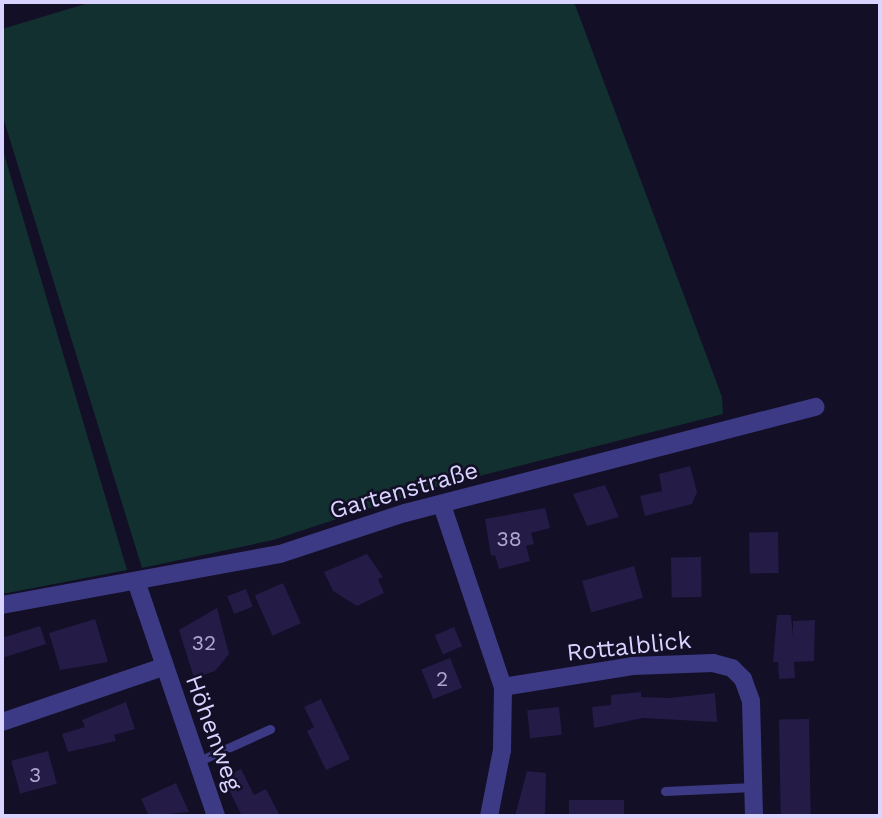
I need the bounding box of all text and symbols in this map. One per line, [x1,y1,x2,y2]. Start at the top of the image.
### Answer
street label: Gartenstraße [326,456,482,526]
house number: 38 [496,526,522,552]
street label: Rottalblick [565,626,693,668]
house number: 32 [192,630,216,656]
house number: 2 [436,666,448,692]
street label: Höhenweg [179,671,247,795]
house number: 3 [29,762,41,788]

